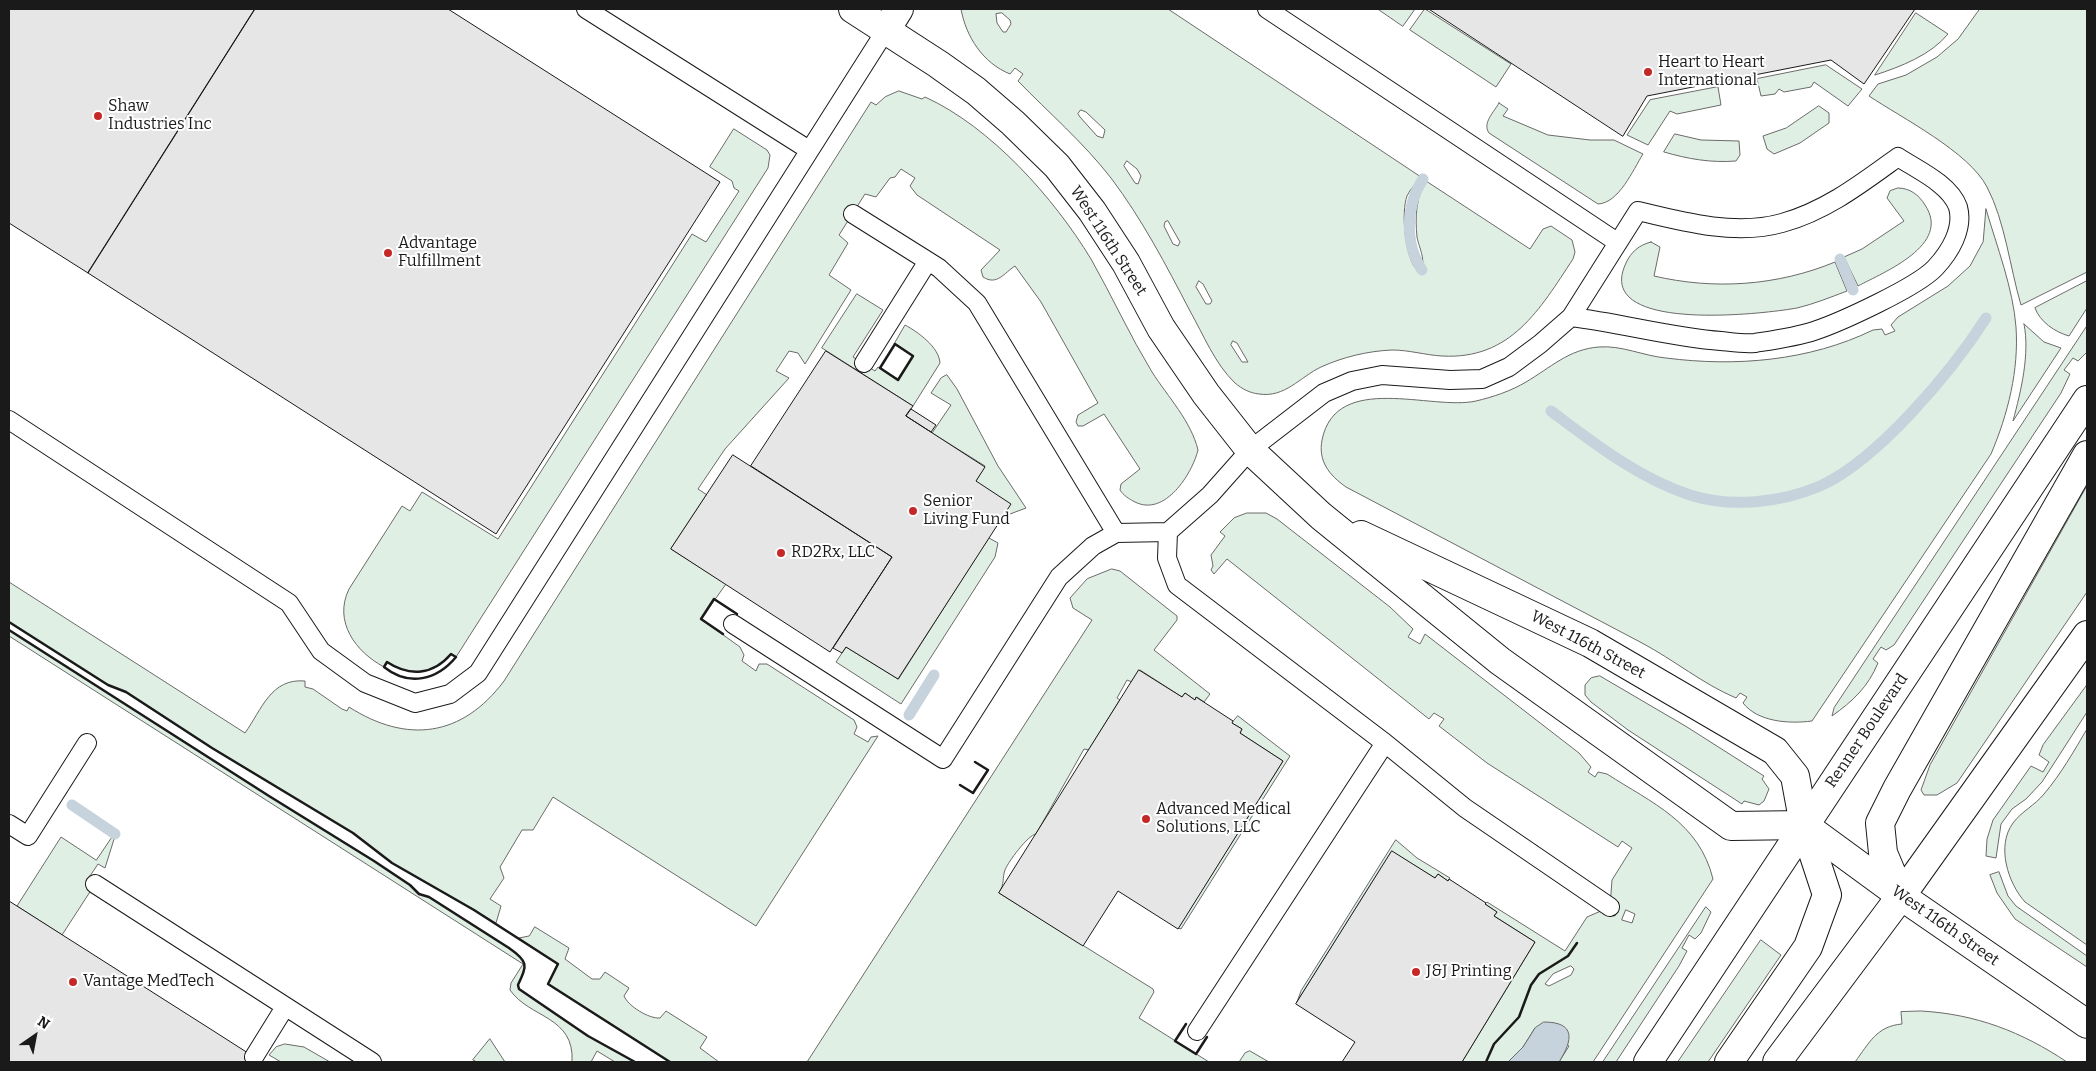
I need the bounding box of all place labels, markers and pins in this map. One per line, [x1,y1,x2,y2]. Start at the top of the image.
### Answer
place label: Heart to Heart International [1658,53,1765,91]
marker: Heart to Heart International [1642,66,1654,78]
place label: Shaw Industries Inc [108,97,212,135]
marker: Shaw Industries Inc [92,110,104,122]
place label: Advantage Fulfillment [398,234,481,272]
marker: Advantage Fulfillment [382,247,394,259]
place label: Senior Living Fund [923,492,1010,530]
marker: Senior Living Fund [907,505,919,517]
place label: RD2Rx, LLC [791,543,875,563]
marker: RD2Rx, LLC [775,547,787,559]
place label: Advanced Medical Solutions, LLC [1156,800,1291,838]
marker: Advanced Medical Solutions, LLC [1140,813,1152,825]
place label: J&J Printing [1426,962,1512,982]
marker: J&J Printing [1410,966,1422,978]
place label: Vantage MedTech [83,972,214,992]
marker: Vantage MedTech [67,976,79,988]

